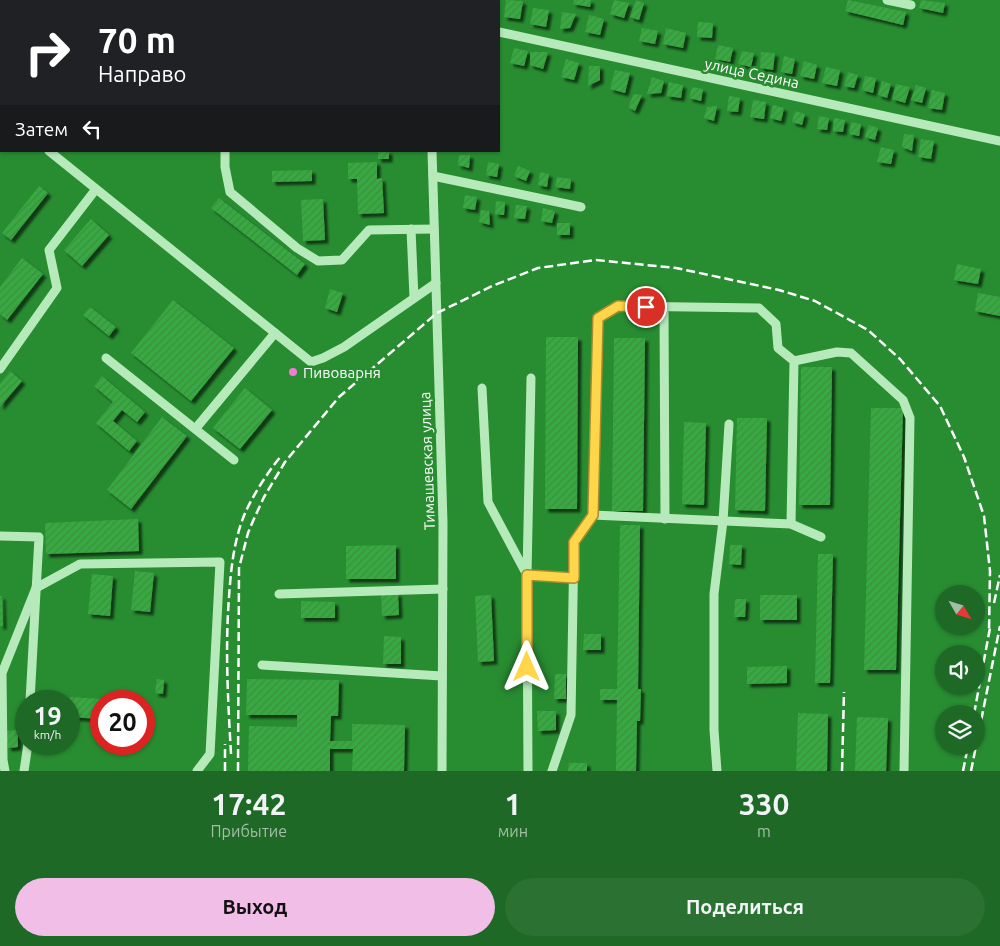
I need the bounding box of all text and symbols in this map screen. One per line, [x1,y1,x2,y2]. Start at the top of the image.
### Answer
icon: right [15,20,80,85]
text: 70 m [98,20,176,60]
street label: улица Седина [703,55,801,91]
text: Направо [98,61,186,86]
icon: left [78,115,106,143]
text: Затем [15,118,68,140]
pin [625,286,667,328]
icon: arrive [632,293,660,321]
place label: Пивоварня [303,364,381,381]
marker: Пивоварня [287,366,299,378]
street label: Тимашевская улица [416,391,438,531]
north arrow [935,585,985,635]
map controls [935,585,985,755]
position arrow [500,640,552,692]
button: sound [935,645,985,695]
speed limit sign: 20 [90,690,155,755]
text: 19 [33,702,62,730]
button: layers [935,705,985,755]
text: km/h [34,728,61,741]
text: 17:42 [211,787,286,821]
text: 1 [504,787,521,821]
text: 330 [739,787,789,821]
text: Прибытие [211,822,287,840]
text: мин [498,822,528,840]
text: m [757,822,771,840]
button: Выход [15,878,495,936]
button: Поделиться [505,878,985,936]

